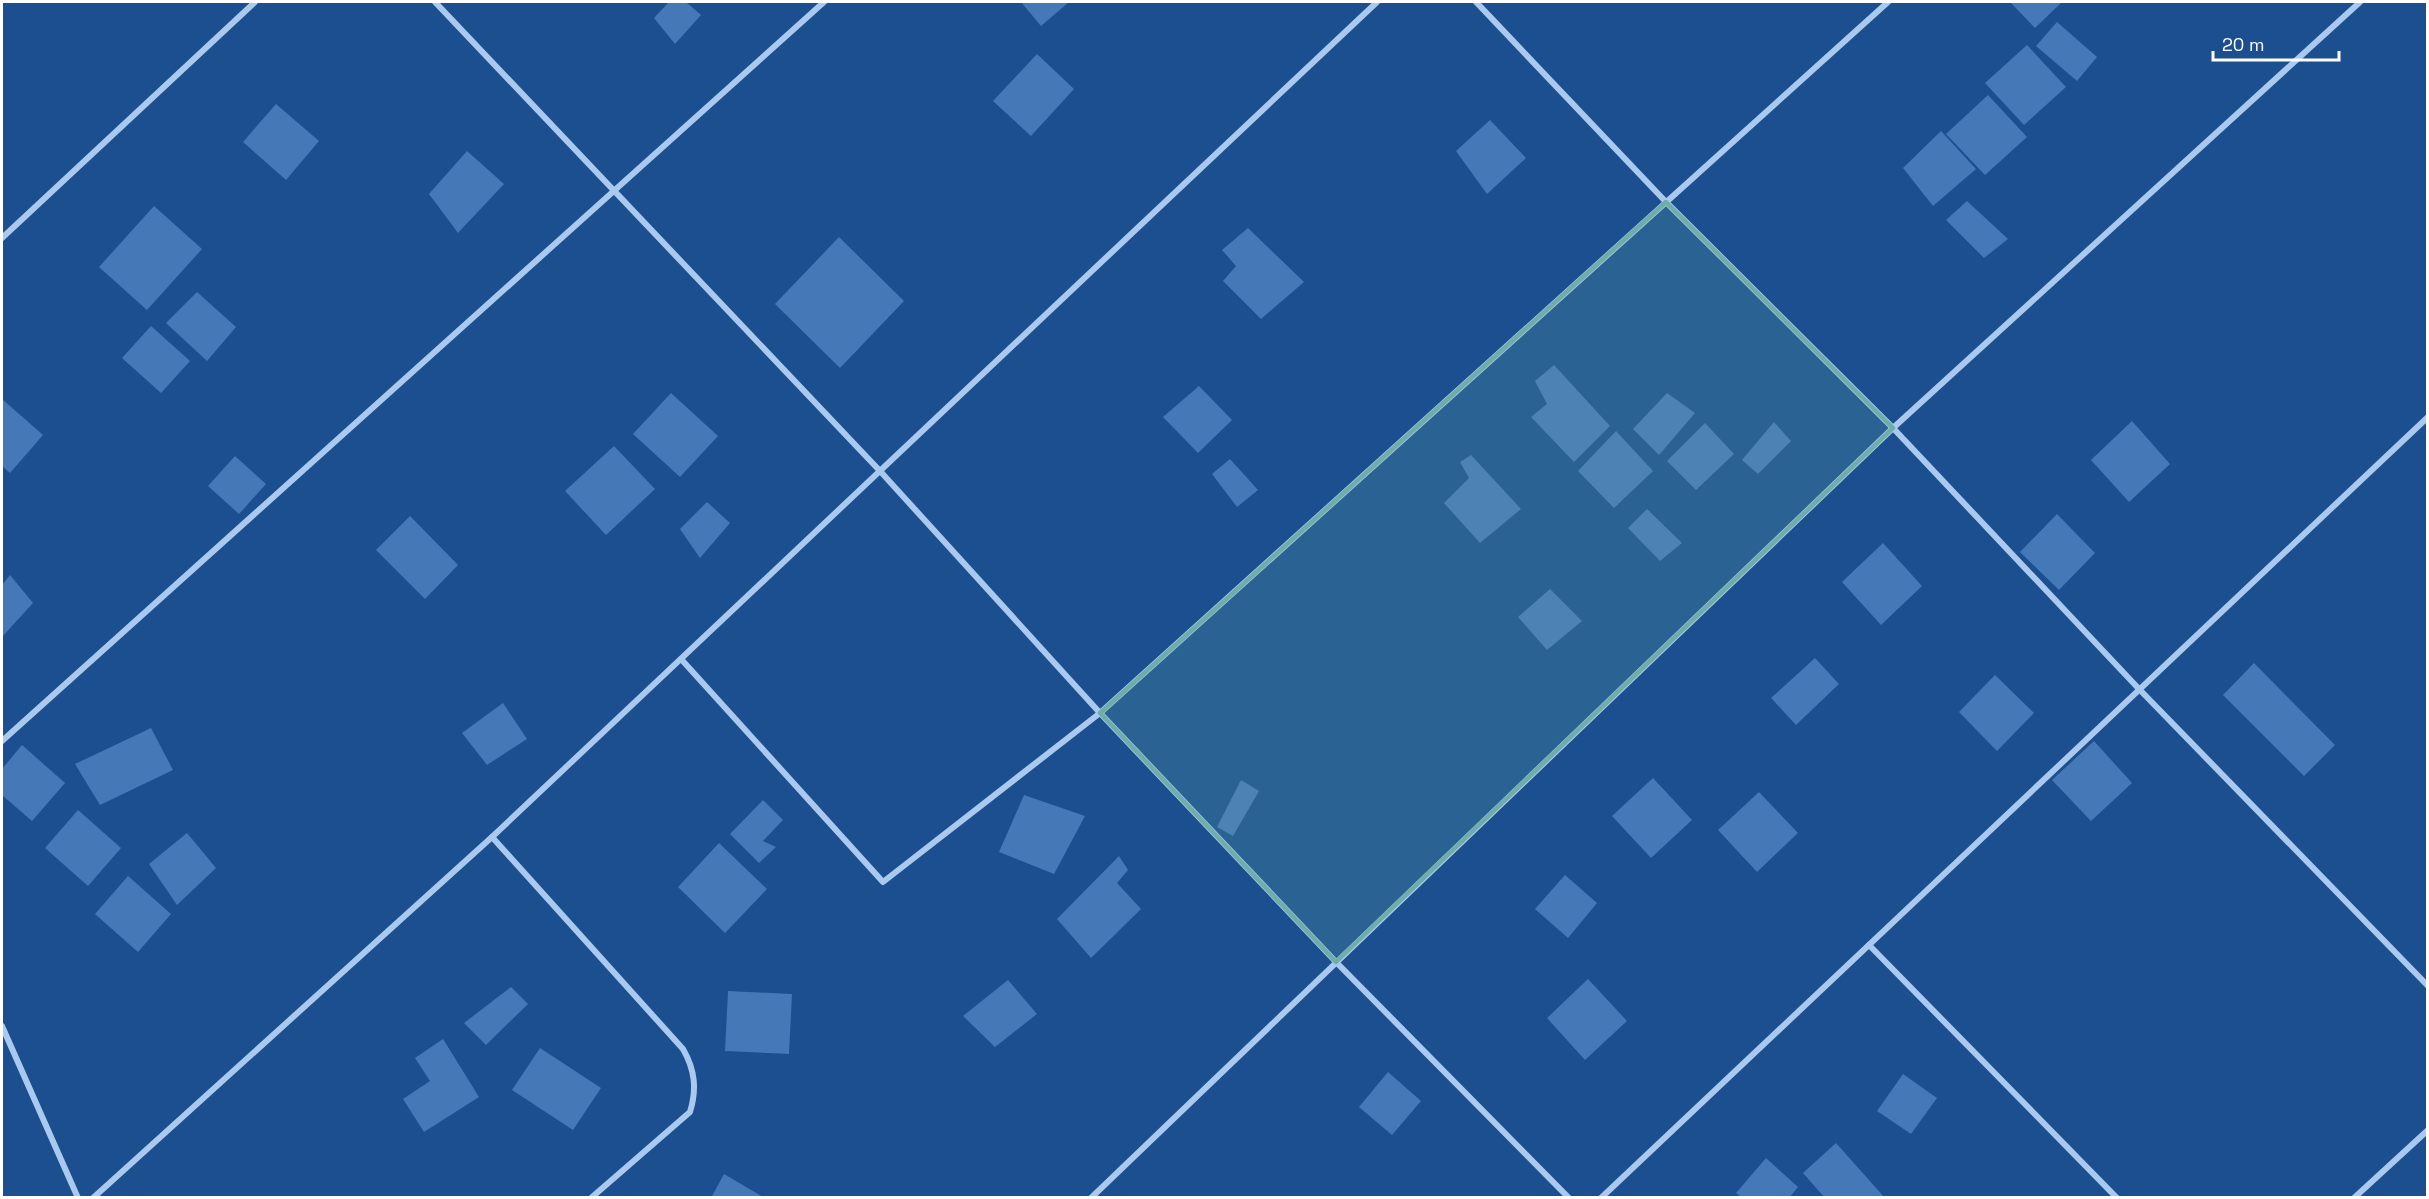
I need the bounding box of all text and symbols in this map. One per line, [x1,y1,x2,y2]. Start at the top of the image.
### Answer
scale bar [2213,24,2339,62]
text: 20 m [2222,33,2265,56]

